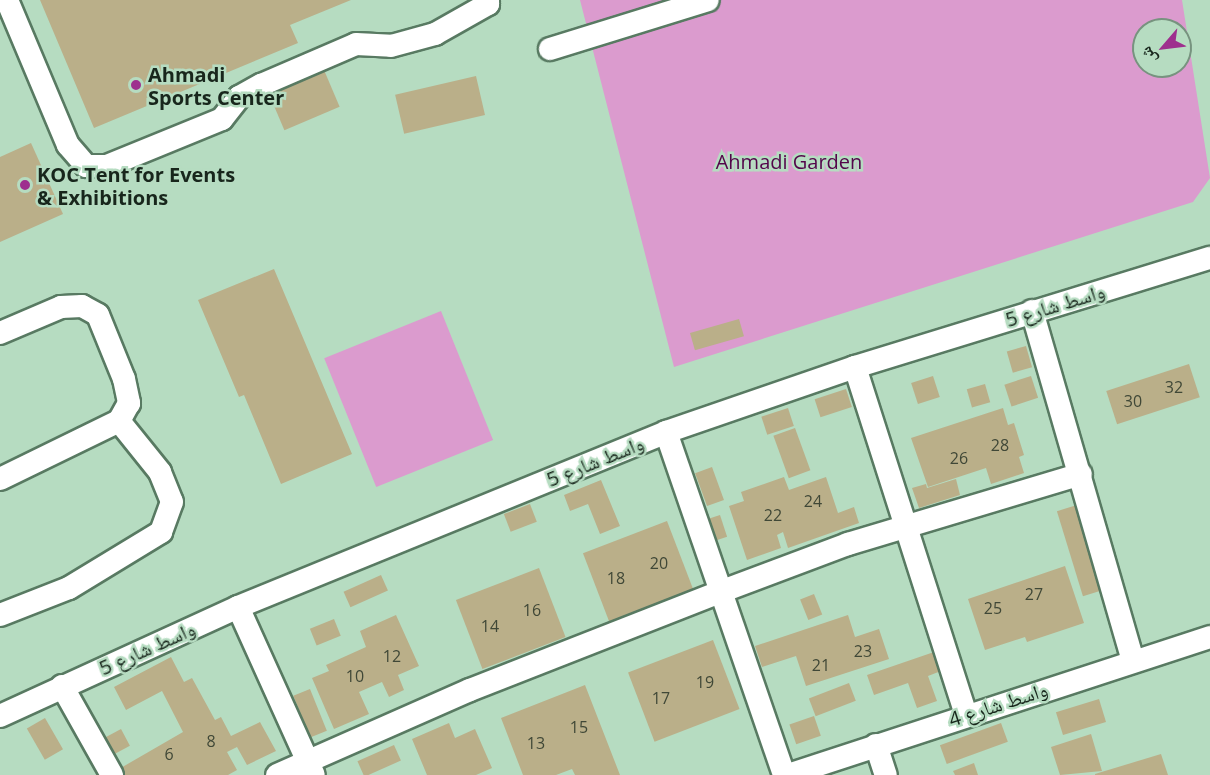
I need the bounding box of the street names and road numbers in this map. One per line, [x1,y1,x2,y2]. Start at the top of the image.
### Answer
street label: واسط شارع 5 [1002,279,1108,331]
street label: واسط شارع 5 [543,431,647,491]
street label: واسط شارع 5 [95,616,199,680]
street label: واسط شارع 4 [945,677,1051,731]

